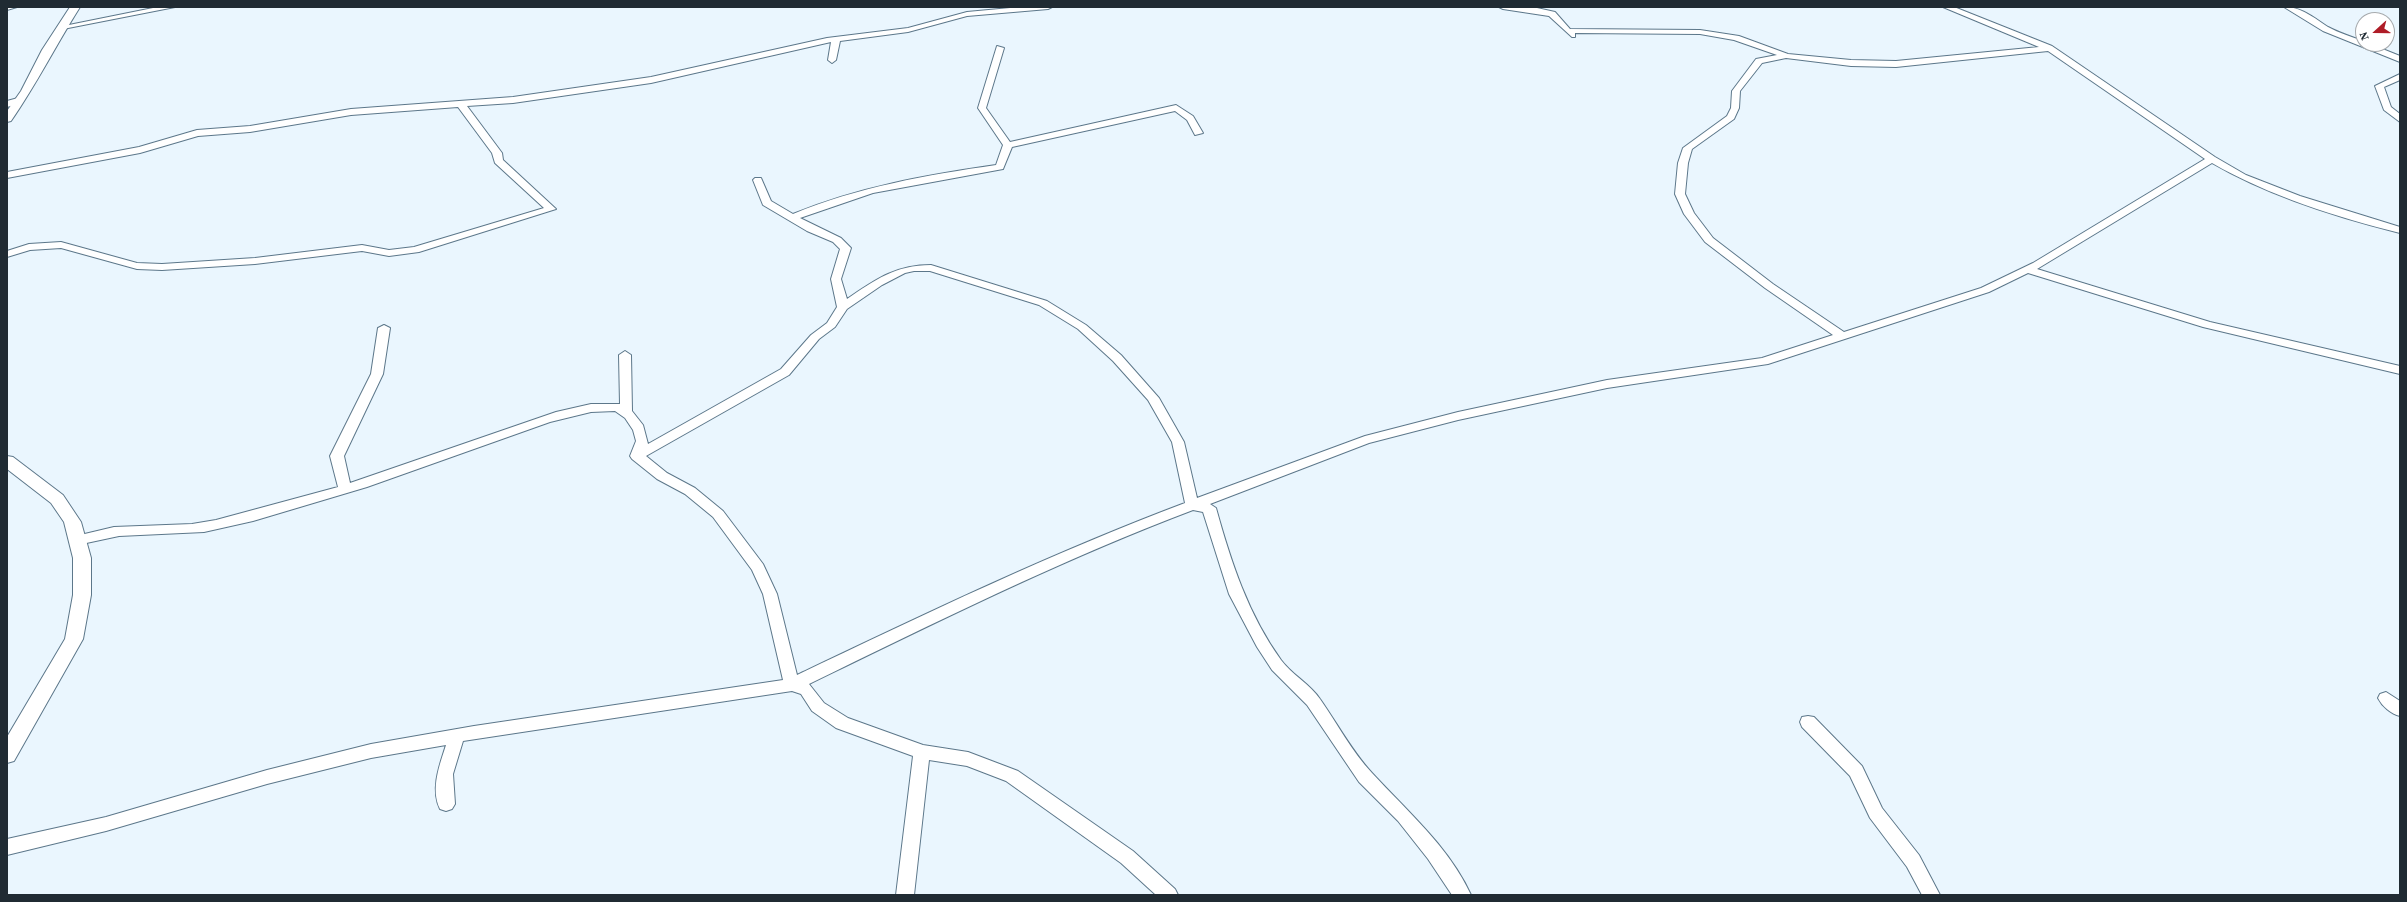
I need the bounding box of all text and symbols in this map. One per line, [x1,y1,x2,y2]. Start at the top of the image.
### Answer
north arrow [2355,12,2395,52]
text: N [2356,30,2373,43]

